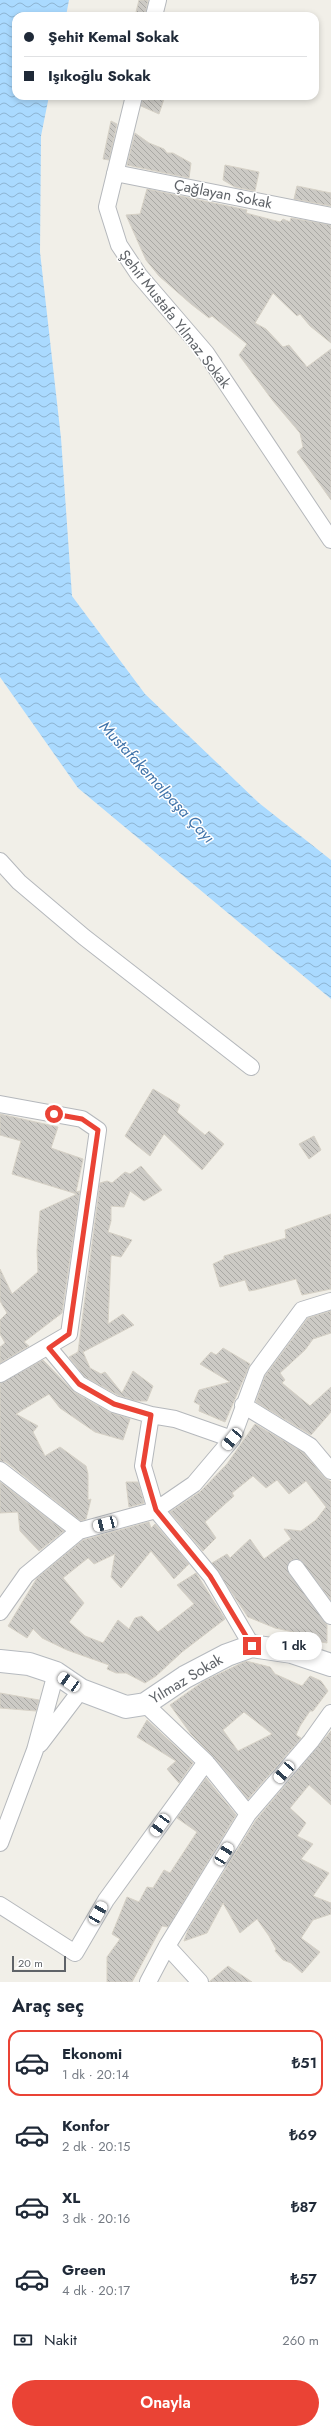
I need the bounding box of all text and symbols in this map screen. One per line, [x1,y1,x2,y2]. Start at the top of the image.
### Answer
text: Şehit Kemal Sokak [48,26,179,48]
text: Işıkoğlu Sokak [48,65,151,87]
street label: Çağlayan Sokak [172,174,274,214]
street label: Şehit Mustafa Yılmaz Sokak [114,245,236,393]
water label: Mustafakemalpaşa Çayı [94,716,220,848]
route start [45,1105,63,1123]
car [220,1426,244,1452]
car [92,1515,118,1533]
callout: 1 dk [266,1632,322,1660]
text: 1 dk [281,1636,307,1655]
route end [243,1637,261,1655]
street label: Yılmaz Sokak [145,1648,227,1709]
car [56,1670,82,1694]
car [272,1759,296,1785]
car [148,1812,172,1838]
car [213,1841,235,1867]
car [87,1900,109,1926]
scale bar [12,1954,66,1973]
text: 20 m [18,1955,43,1971]
text: Araç seç [12,1993,84,2019]
text: Ekonomi [62,2043,122,2065]
icon: car [14,2045,50,2081]
text: ₺51 [292,2052,317,2074]
text: 1 dk · 20:14 [62,2065,129,2084]
text: Konfor [62,2115,110,2137]
icon: car [14,2117,50,2153]
text: ₺69 [289,2124,317,2146]
text: 2 dk · 20:15 [62,2137,130,2156]
text: XL [62,2187,80,2209]
icon: car [14,2189,50,2225]
text: ₺87 [291,2196,317,2218]
text: 3 dk · 20:16 [62,2209,130,2228]
text: Green [62,2259,106,2281]
icon: car [14,2261,50,2297]
text: ₺57 [290,2268,317,2290]
text: 4 dk · 20:17 [62,2281,130,2300]
icon: cash [12,2329,34,2351]
text: Nakit [44,2329,77,2351]
text: 260 m [282,2331,319,2350]
button: Onayla [12,2380,319,2426]

